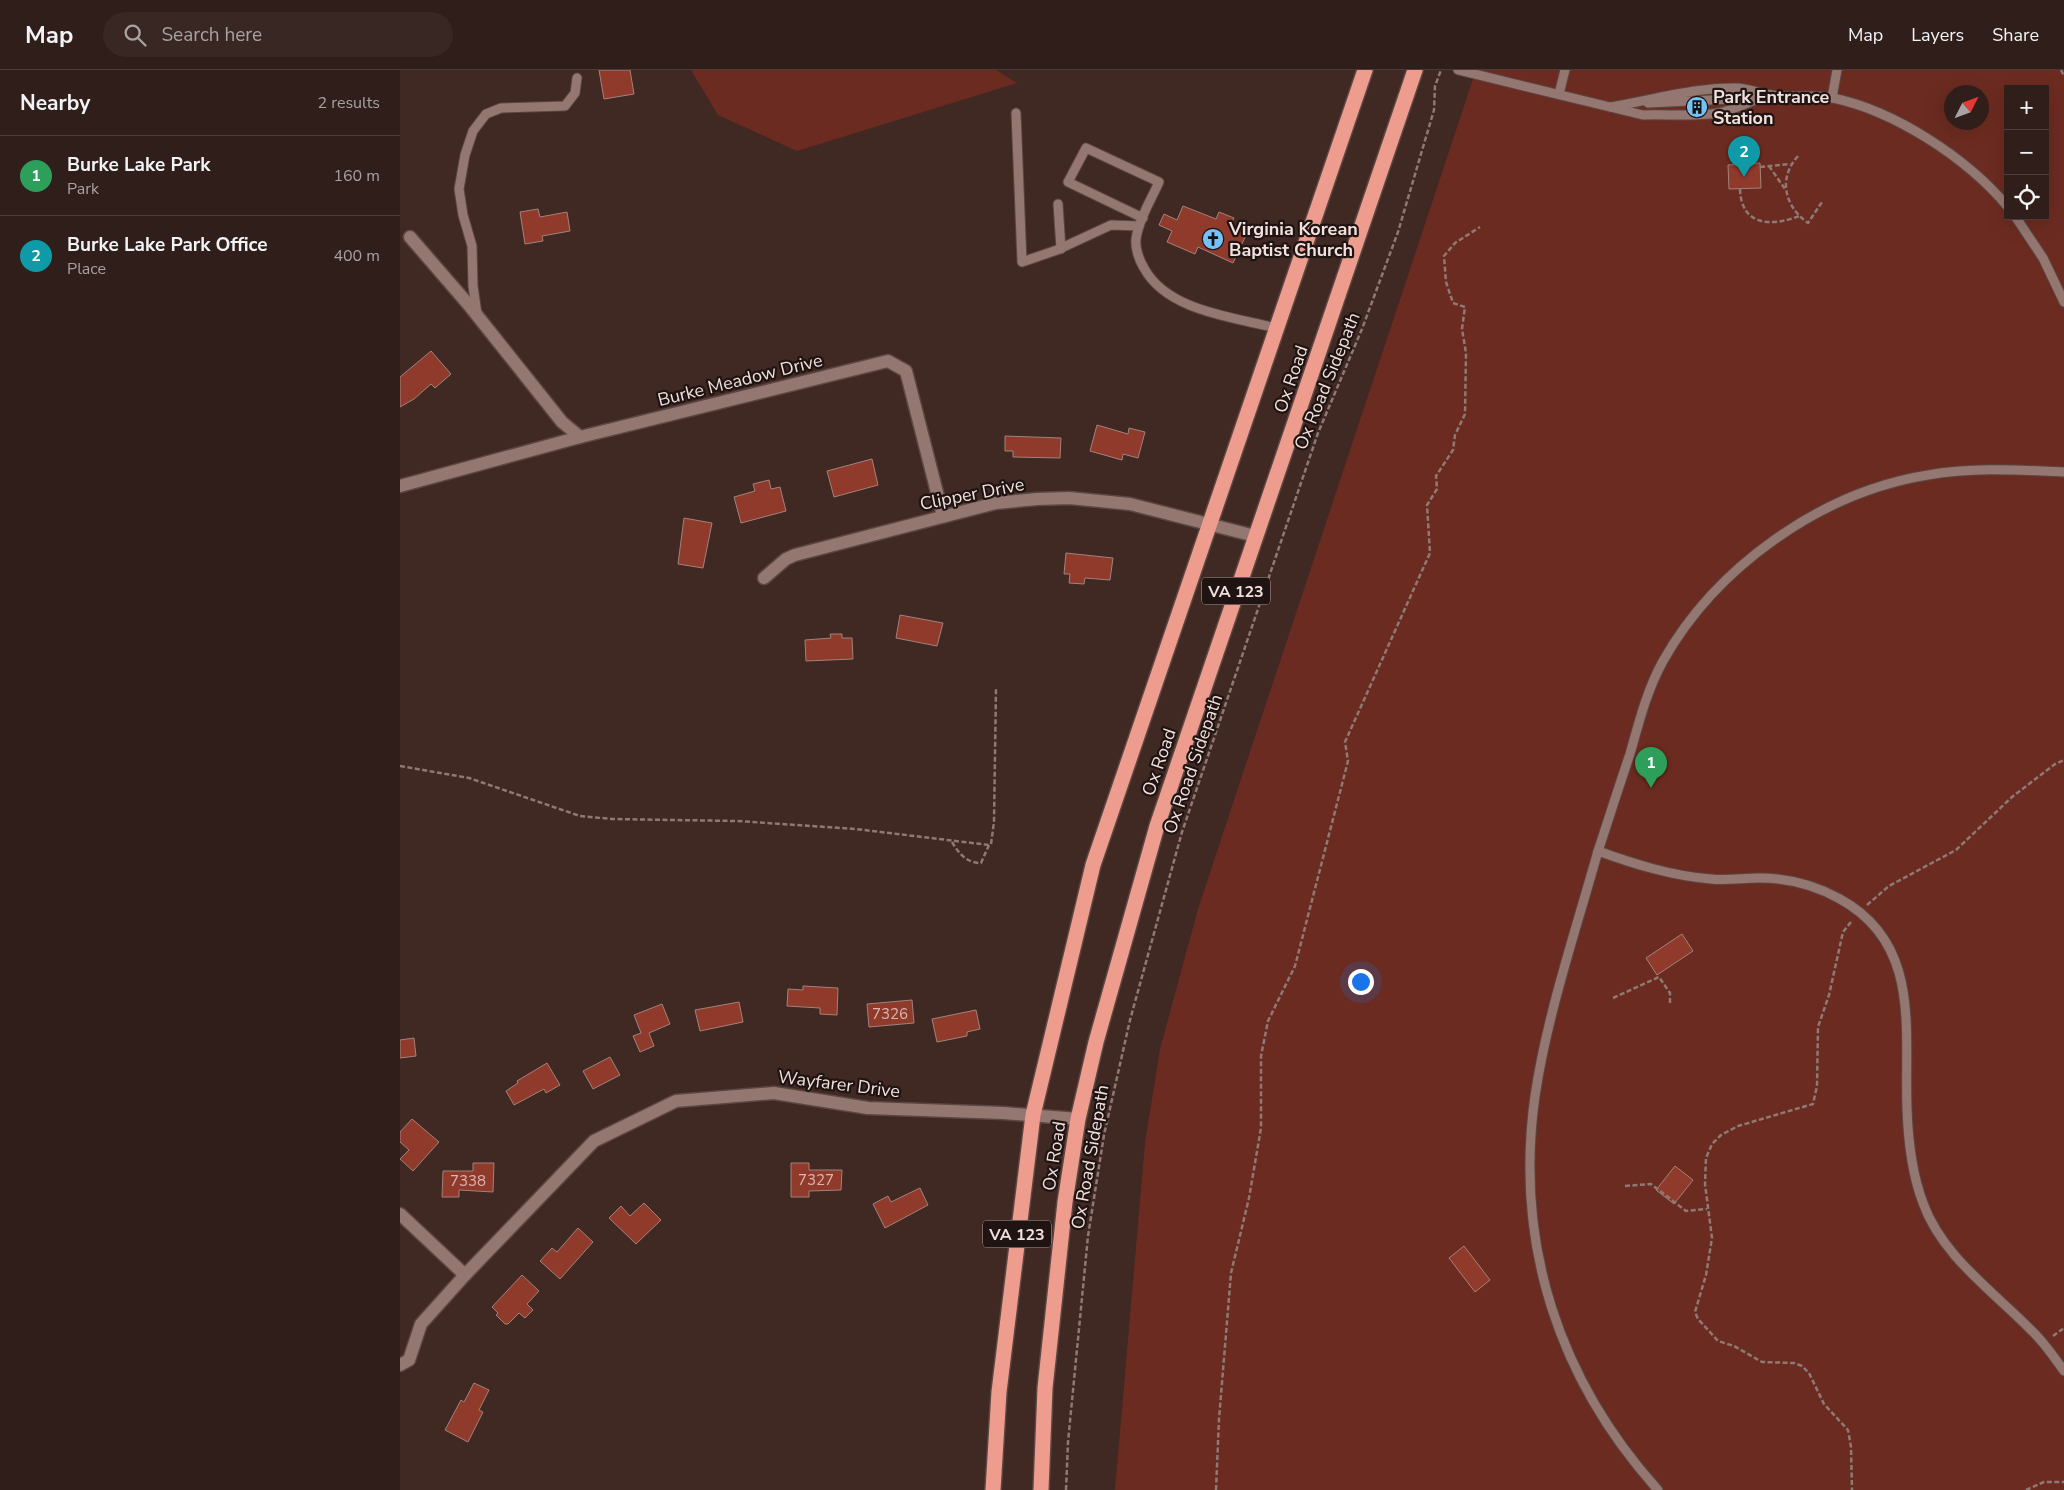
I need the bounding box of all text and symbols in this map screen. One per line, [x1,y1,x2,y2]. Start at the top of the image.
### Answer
search box [103,12,453,57]
text: Map [25,19,73,51]
icon: search [121,21,149,49]
text: Search here [161,22,262,48]
text: Map [1848,23,1883,47]
text: Layers [1911,23,1964,47]
text: Share [1992,23,2039,47]
place label: Park Entrance Station [1713,85,1830,130]
north arrow [1944,85,1989,130]
map controls [2004,85,2049,220]
button: + [2004,85,2049,130]
text: Nearby [20,89,90,117]
text: 2 results [318,92,380,114]
building icon: Park Entrance Station [1685,95,1709,119]
button: − [2004,130,2049,175]
pin: 2 [1728,136,1760,177]
text: Burke Lake Park [67,152,210,178]
text: 1 [31,165,41,187]
text: 160 m [333,165,380,187]
button: locate [2004,175,2049,220]
text: Park [67,178,99,200]
place label: Virginia Korean Baptist Church [1228,217,1358,262]
church icon: Virginia Korean Baptist Church [1201,227,1225,251]
text: Burke Lake Park Office [67,232,268,258]
text: 2 [31,245,41,267]
text: 400 m [333,245,380,267]
text: Place [67,258,106,280]
street label: Ox Road Sidepath [1288,309,1366,453]
street label: Ox Road [1268,342,1314,416]
street label: Burke Meadow Drive [655,348,825,412]
street label: Clipper Drive [918,472,1026,516]
road number: VA 123 [1202,578,1270,604]
street label: Ox Road Sidepath [1158,691,1228,837]
street label: Ox Road [1136,725,1182,799]
pin: 1 [1635,747,1667,788]
your location [1348,969,1374,995]
house number: 7326 [872,1004,908,1024]
street label: Wayfarer Drive [777,1065,901,1103]
street label: Ox Road Sidepath [1065,1083,1115,1231]
street label: Ox Road [1037,1120,1071,1192]
house number: 7327 [798,1170,834,1190]
house number: 7338 [450,1171,486,1191]
road number: VA 123 [983,1220,1051,1248]

